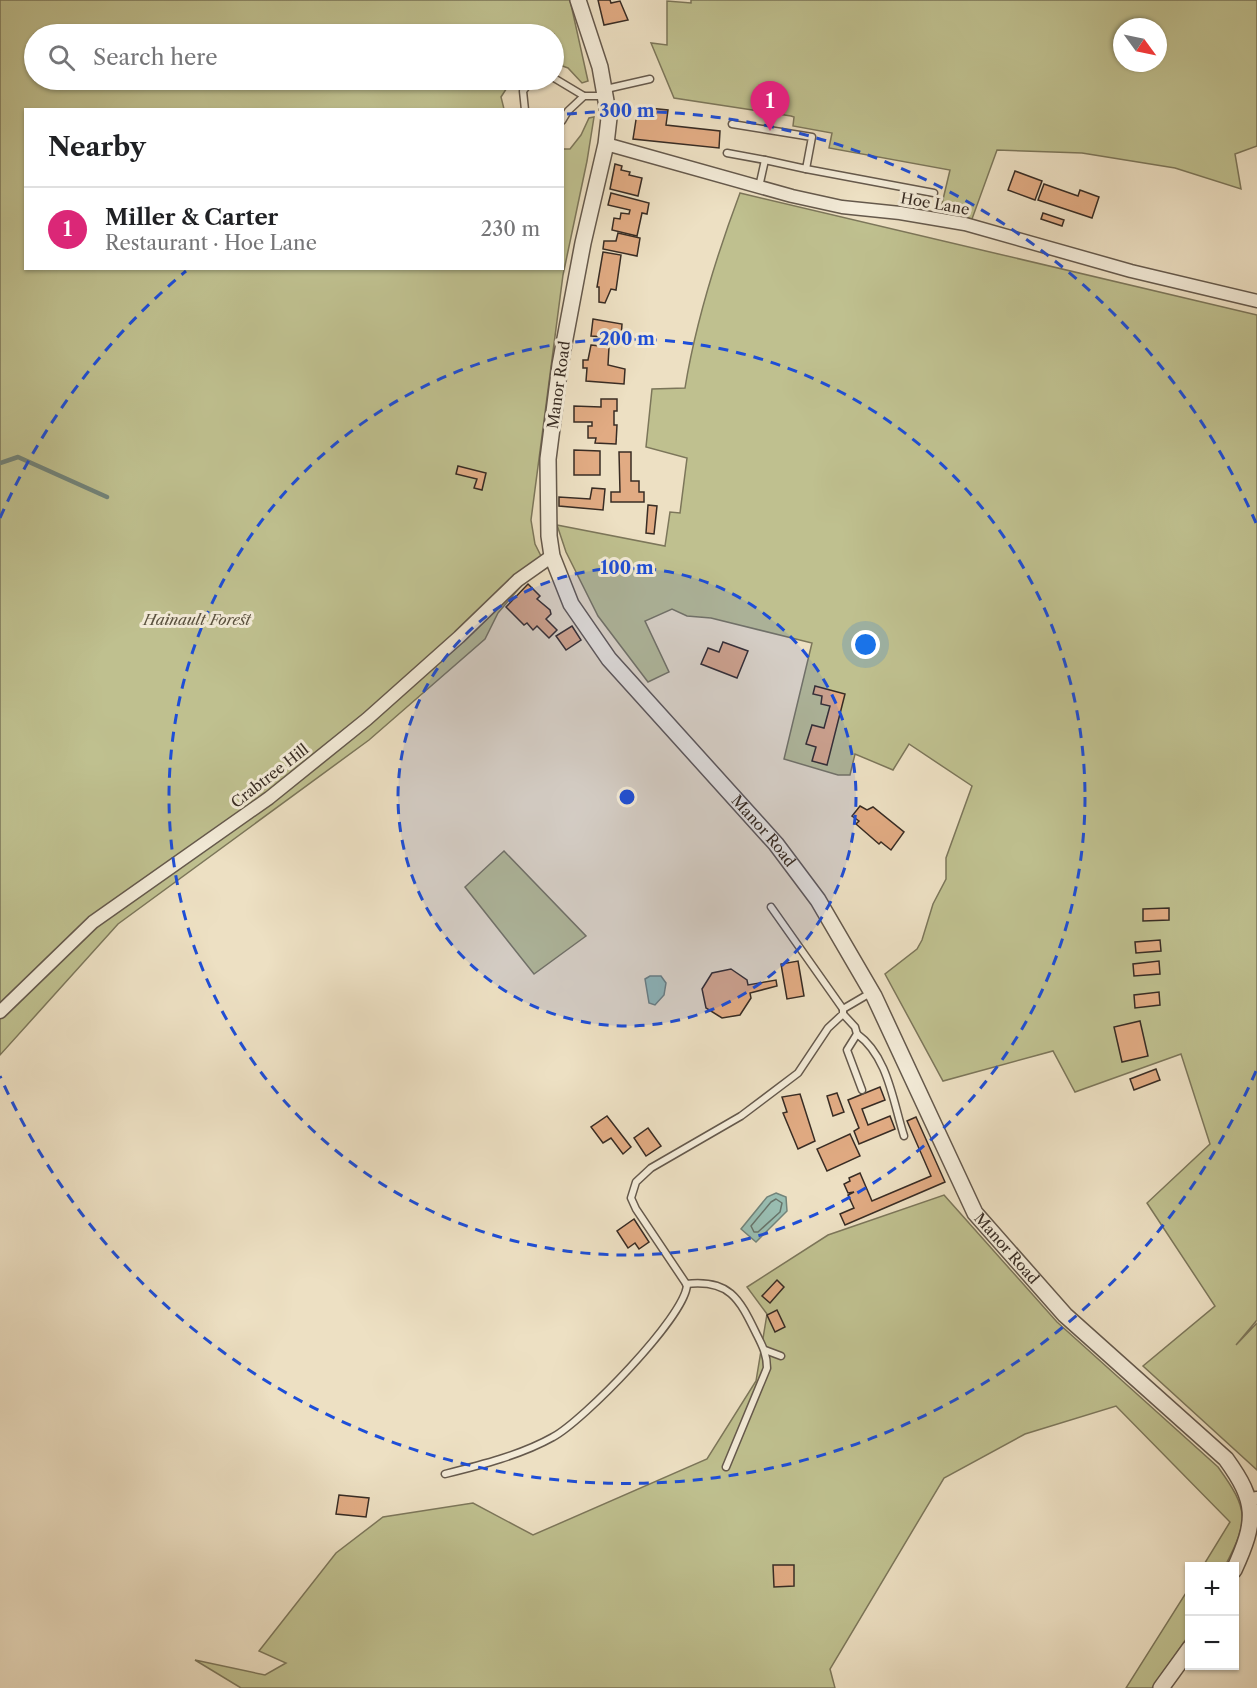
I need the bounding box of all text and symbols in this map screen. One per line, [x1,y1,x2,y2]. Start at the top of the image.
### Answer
north arrow [1113,18,1167,72]
search box [24,24,564,90]
icon: search [45,41,78,74]
text: Search here [93,44,218,71]
pin: 1 [750,82,790,131]
text: 300 m [599,100,655,122]
text: Nearby [48,131,146,163]
street label: Hoe Lane [899,188,971,219]
text: Miller & Carter [105,204,278,231]
text: 1 [63,217,72,241]
text: 230 m [481,217,540,241]
text: Restaurant · Hoe Lane [105,231,317,255]
text: 200 m [599,328,655,350]
street label: Manor Road [543,340,574,430]
text: 100 m [600,557,654,579]
park label: Hainault Forest [142,610,252,629]
your location [851,630,880,659]
street label: Crabtree Hill [227,739,313,812]
centre of rings [617,787,637,807]
street label: Manor Road [728,791,800,871]
street label: Manor Road [970,1209,1043,1288]
map controls [1185,1562,1239,1670]
button: + [1185,1562,1239,1616]
button: − [1185,1616,1239,1670]

